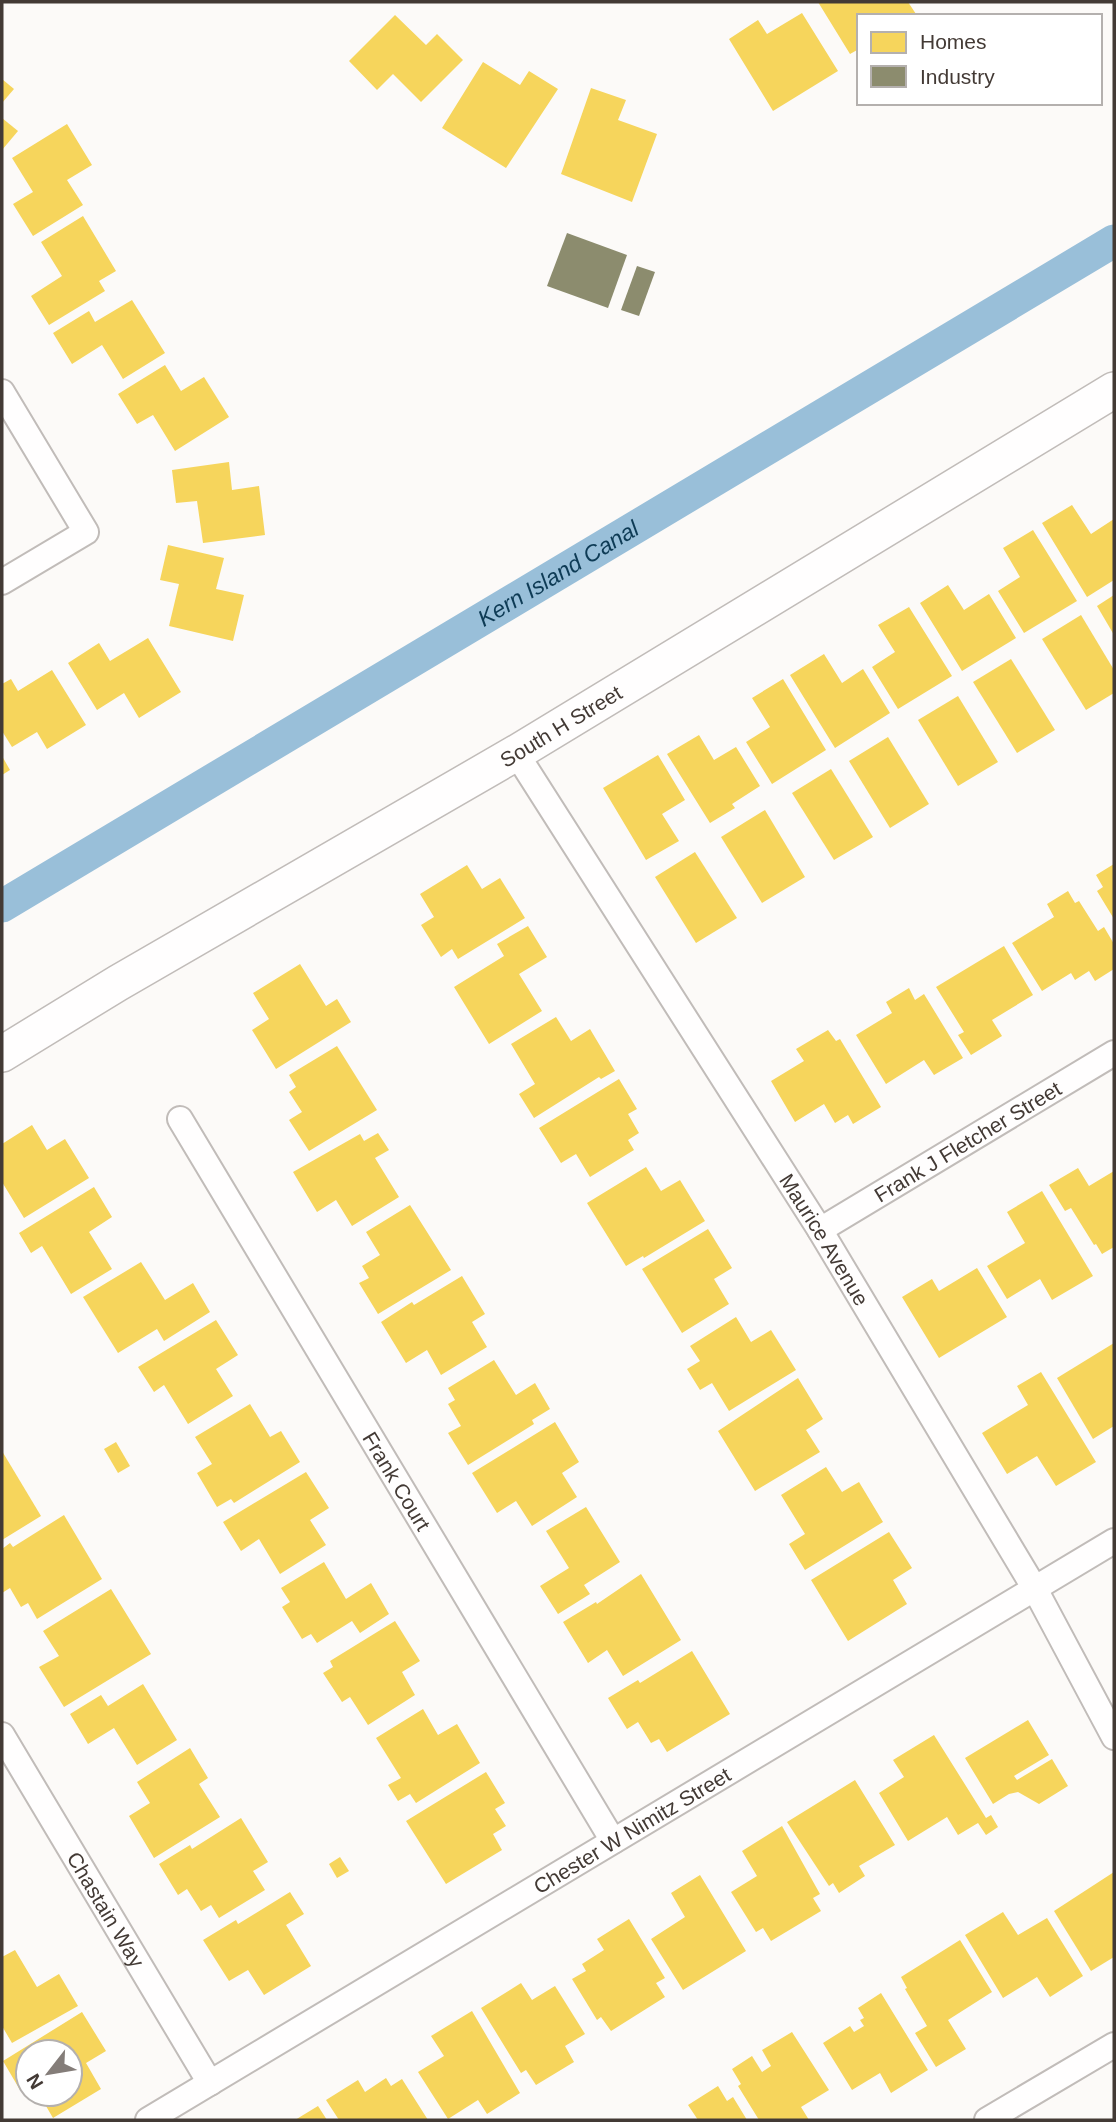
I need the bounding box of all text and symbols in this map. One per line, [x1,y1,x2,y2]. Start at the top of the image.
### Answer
legend [857,14,1102,105]
text: Homes [920,30,987,53]
text: Industry [920,65,995,88]
water label: Kern Island Canal [473,515,644,632]
street label: South H Street [496,680,626,771]
street label: Frank J Fletcher Street [870,1076,1065,1206]
street label: Maurice Avenue [775,1169,874,1309]
street label: Frank Court [359,1427,436,1535]
street label: Chester W Nimitz Street [529,1762,734,1898]
street label: Chastain Way [63,1848,150,1971]
north arrow [14,2038,84,2108]
text: N [22,2070,47,2093]

